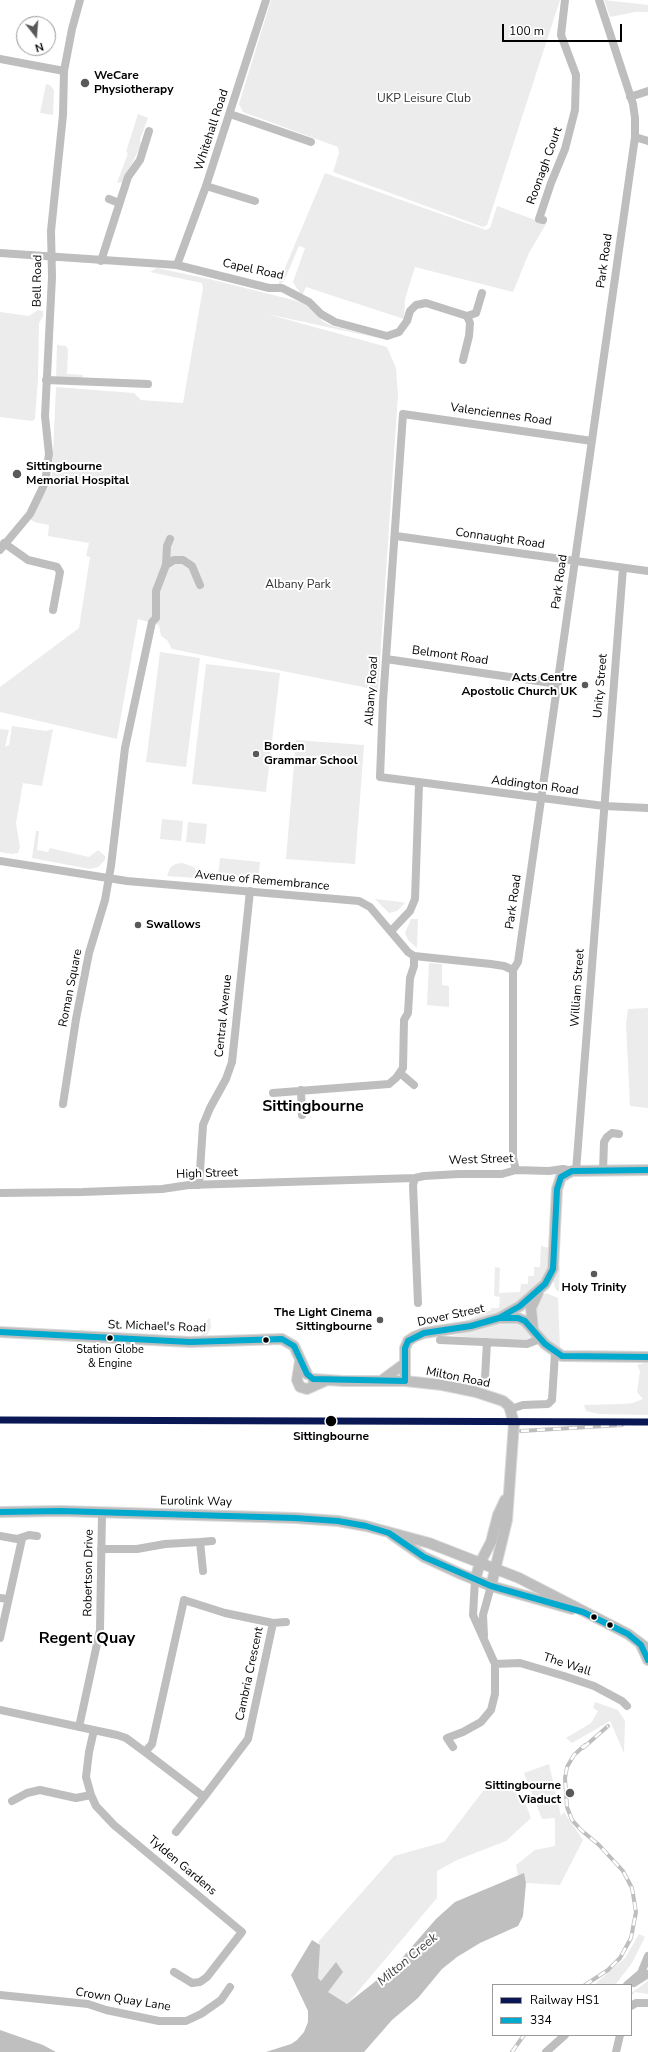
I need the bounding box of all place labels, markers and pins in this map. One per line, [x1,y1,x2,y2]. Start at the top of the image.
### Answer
place label: WeCare Physiotherapy [94,69,173,97]
marker: WeCare Physiotherapy [79,77,91,89]
place label: Sittingbourne Memorial Hospital [26,460,129,488]
marker: Sittingbourne Memorial Hospital [11,468,23,480]
place label: Acts Centre Apostolic Church UK [461,671,577,699]
marker: Acts Centre Apostolic Church UK [580,680,590,690]
place label: Borden Grammar School [264,740,358,768]
marker: Borden Grammar School [251,749,261,759]
place label: Swallows [146,918,201,932]
marker: Swallows [133,920,143,930]
marker: Holy Trinity [589,1269,599,1279]
place label: Holy Trinity [562,1281,626,1295]
place label: The Light Cinema Sittingbourne [274,1306,372,1334]
marker: The Light Cinema Sittingbourne [375,1315,385,1325]
marker: Station Globe & Engine [105,1333,115,1343]
unlabelled marker [261,1335,271,1345]
place label: Station Globe & Engine [76,1343,144,1369]
marker: Sittingbourne [324,1414,338,1428]
place label: Sittingbourne [293,1430,369,1444]
unlabelled marker [589,1612,599,1622]
unlabelled marker [605,1620,615,1630]
place label: Sittingbourne Viaduct [485,1779,561,1807]
marker: Sittingbourne Viaduct [564,1787,576,1799]

